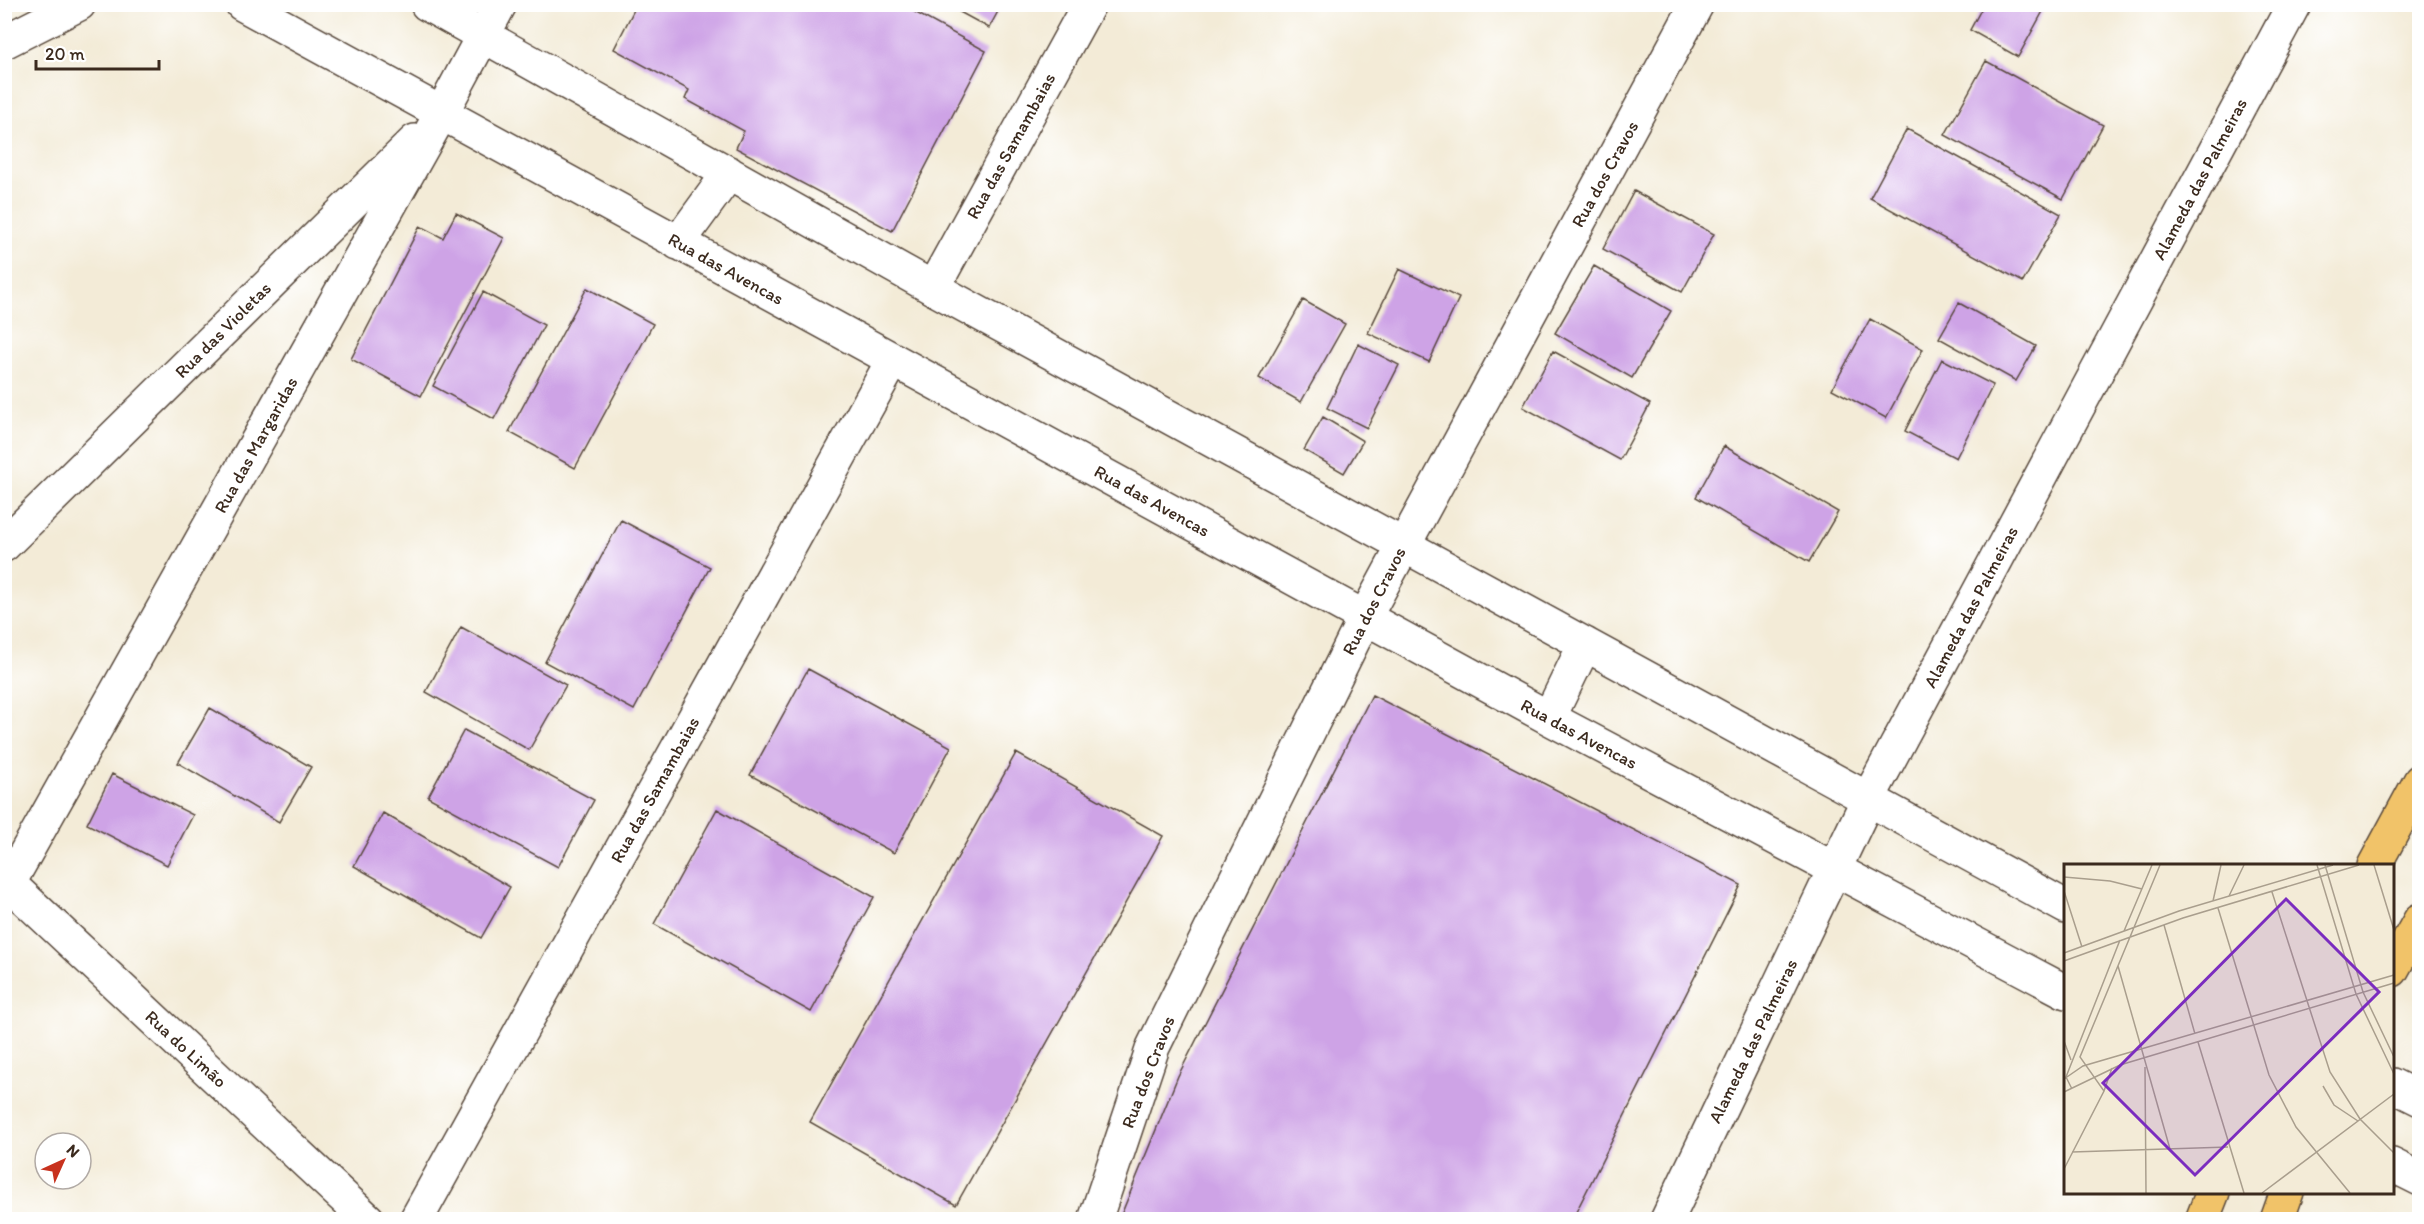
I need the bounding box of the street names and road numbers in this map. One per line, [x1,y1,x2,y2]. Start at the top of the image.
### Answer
street label: Rua das Samambaias [962,69,1060,223]
street label: Alameda das Palmeiras [2148,94,2252,264]
street label: Rua dos Cravos [1567,117,1643,231]
street label: Rua das Avencas [664,228,788,310]
street label: Rua das Violetas [170,277,276,383]
street label: Rua das Margaridas [209,373,303,517]
street label: Rua das Avencas [1090,460,1214,542]
street label: Alameda das Palmeiras [1919,522,2023,692]
street label: Rua dos Cravos [1337,543,1411,659]
street label: Rua das Avencas [1517,694,1641,774]
street label: Rua das Samambaias [606,713,704,867]
street label: Alameda das Palmeiras [1704,955,1802,1127]
street label: Rua do Limão [141,1006,231,1092]
street label: Rua dos Cravos [1117,1013,1179,1131]

